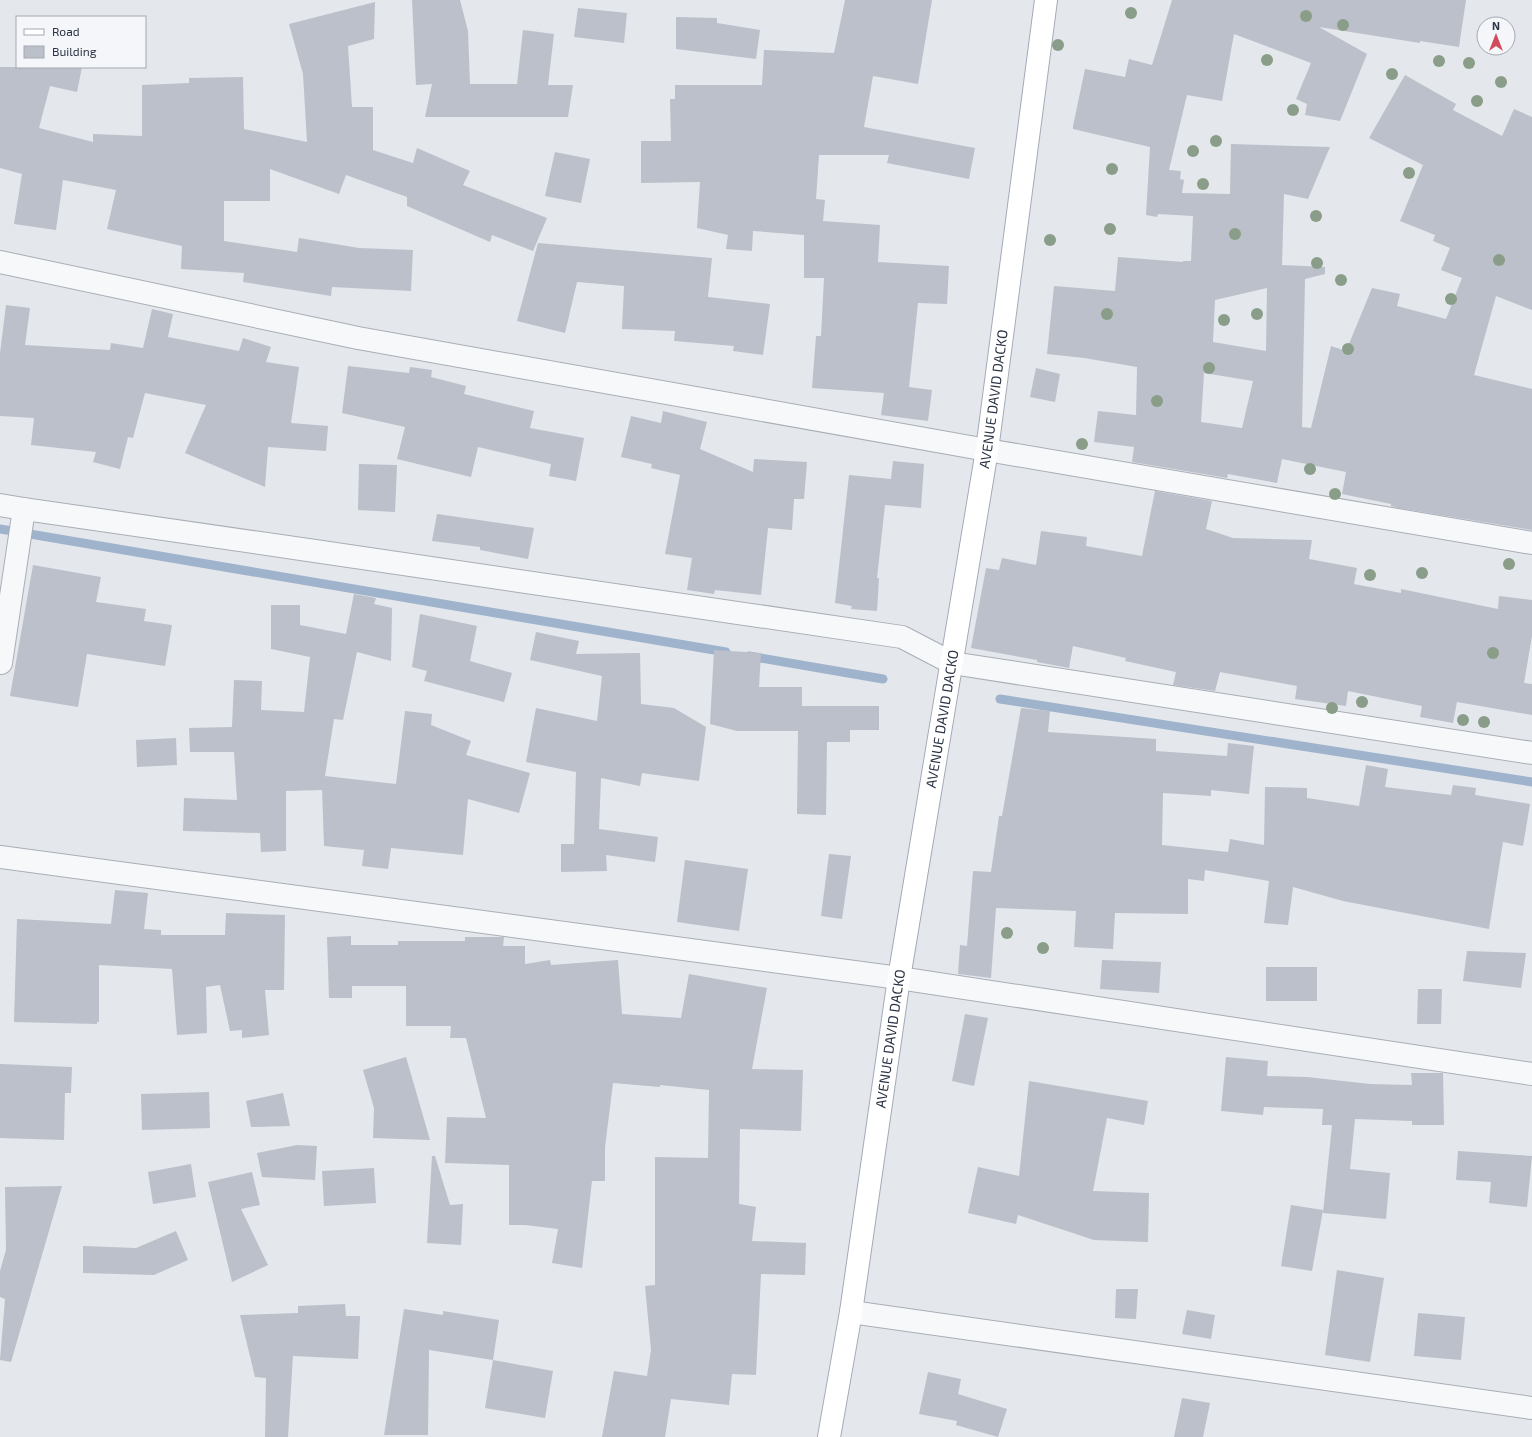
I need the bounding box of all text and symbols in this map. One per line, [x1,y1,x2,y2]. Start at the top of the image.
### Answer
legend [16,16,146,68]
north arrow [1476,16,1516,56]
text: N [1492,19,1500,32]
text: Road [52,24,80,38]
text: Building [52,44,97,58]
street label: AVENUE DAVID DACKO [975,328,1011,470]
street label: AVENUE DAVID DACKO [922,648,962,789]
street label: AVENUE DAVID DACKO [871,968,908,1109]

